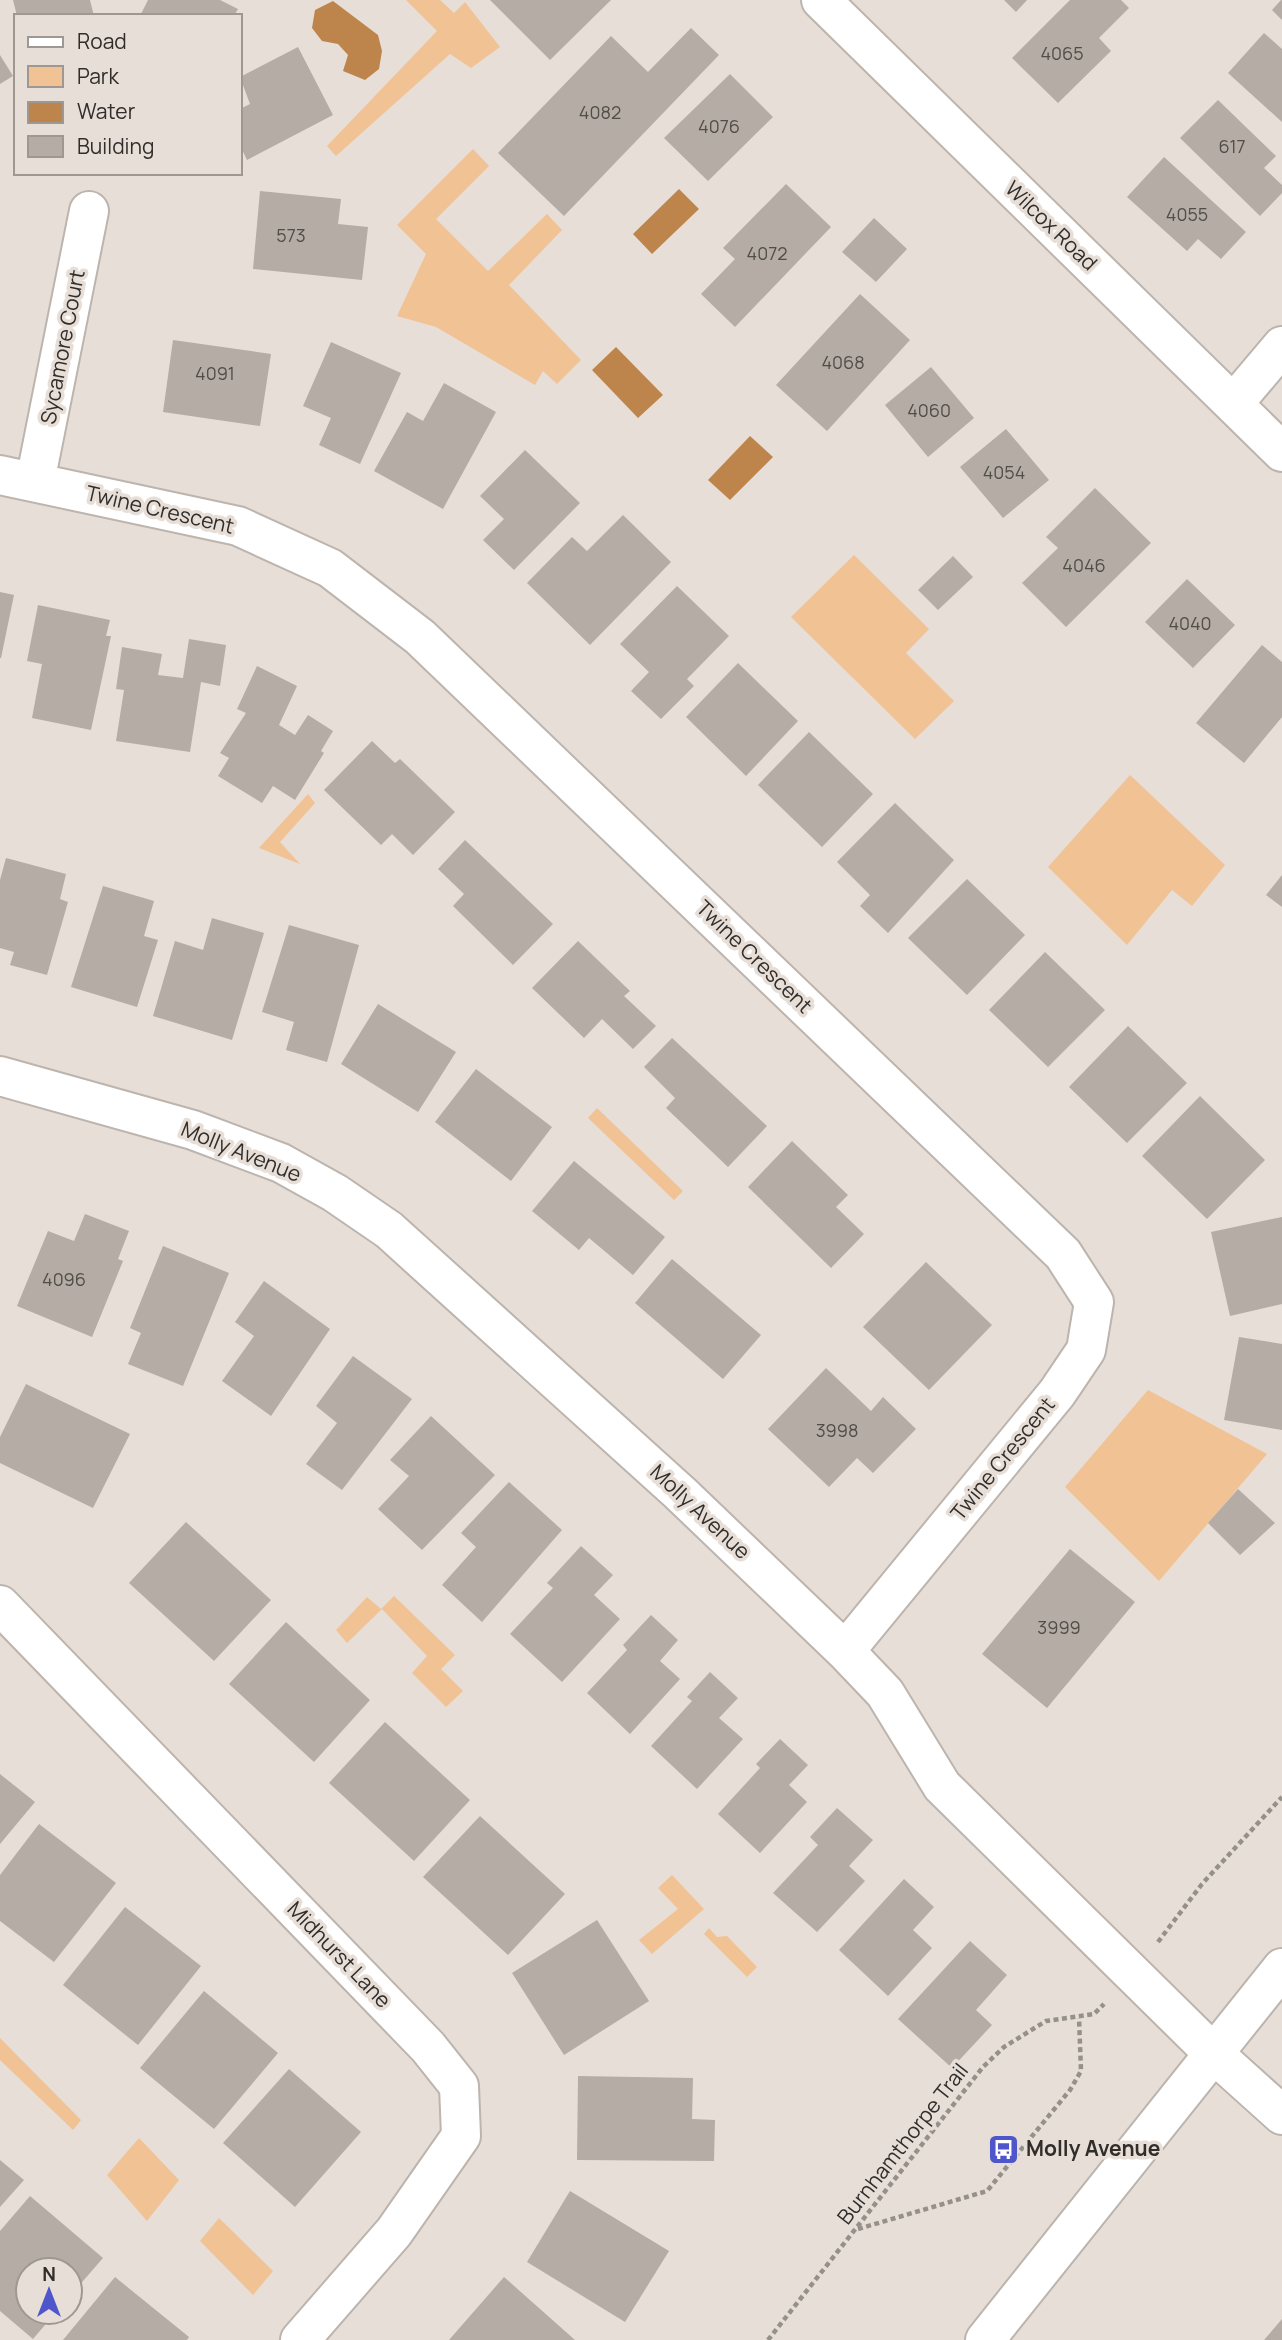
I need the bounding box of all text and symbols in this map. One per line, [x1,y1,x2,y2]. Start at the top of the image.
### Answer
legend [14,14,242,175]
text: Road [77,27,127,55]
house number: 4065 [1040,41,1084,65]
text: Park [77,62,119,90]
text: Water [77,97,136,125]
house number: 4082 [579,100,621,124]
house number: 4076 [698,114,740,138]
text: Building [77,132,154,160]
house number: 617 [1219,134,1245,158]
street label: Wilcox Road [1000,174,1104,276]
house number: 4055 [1166,202,1208,226]
house number: 573 [276,223,306,247]
house number: 4072 [747,241,787,265]
street label: Sycamore Court [33,267,91,426]
house number: 4068 [821,350,865,374]
house number: 4091 [195,361,235,385]
house number: 4060 [907,398,951,422]
house number: 4054 [983,460,1025,484]
street label: Twine Crescent [84,478,237,540]
house number: 4046 [1062,553,1106,577]
house number: 4040 [1168,611,1212,635]
street label: Twine Crescent [691,894,819,1019]
street label: Molly Avenue [177,1114,306,1188]
house number: 4096 [42,1267,86,1291]
street label: Twine Crescent [944,1391,1061,1526]
house number: 3998 [816,1418,858,1442]
street label: Molly Avenue [645,1458,757,1565]
house number: 3999 [1037,1615,1081,1639]
street label: Midhurst Lane [282,1895,398,2014]
street label: Burnhamthorpe Trail [830,2057,974,2230]
bus stop icon: Molly Avenue [986,2132,1020,2166]
place label: Molly Avenue [1026,2134,1160,2162]
north arrow [14,2256,84,2326]
text: N [42,2261,56,2287]

